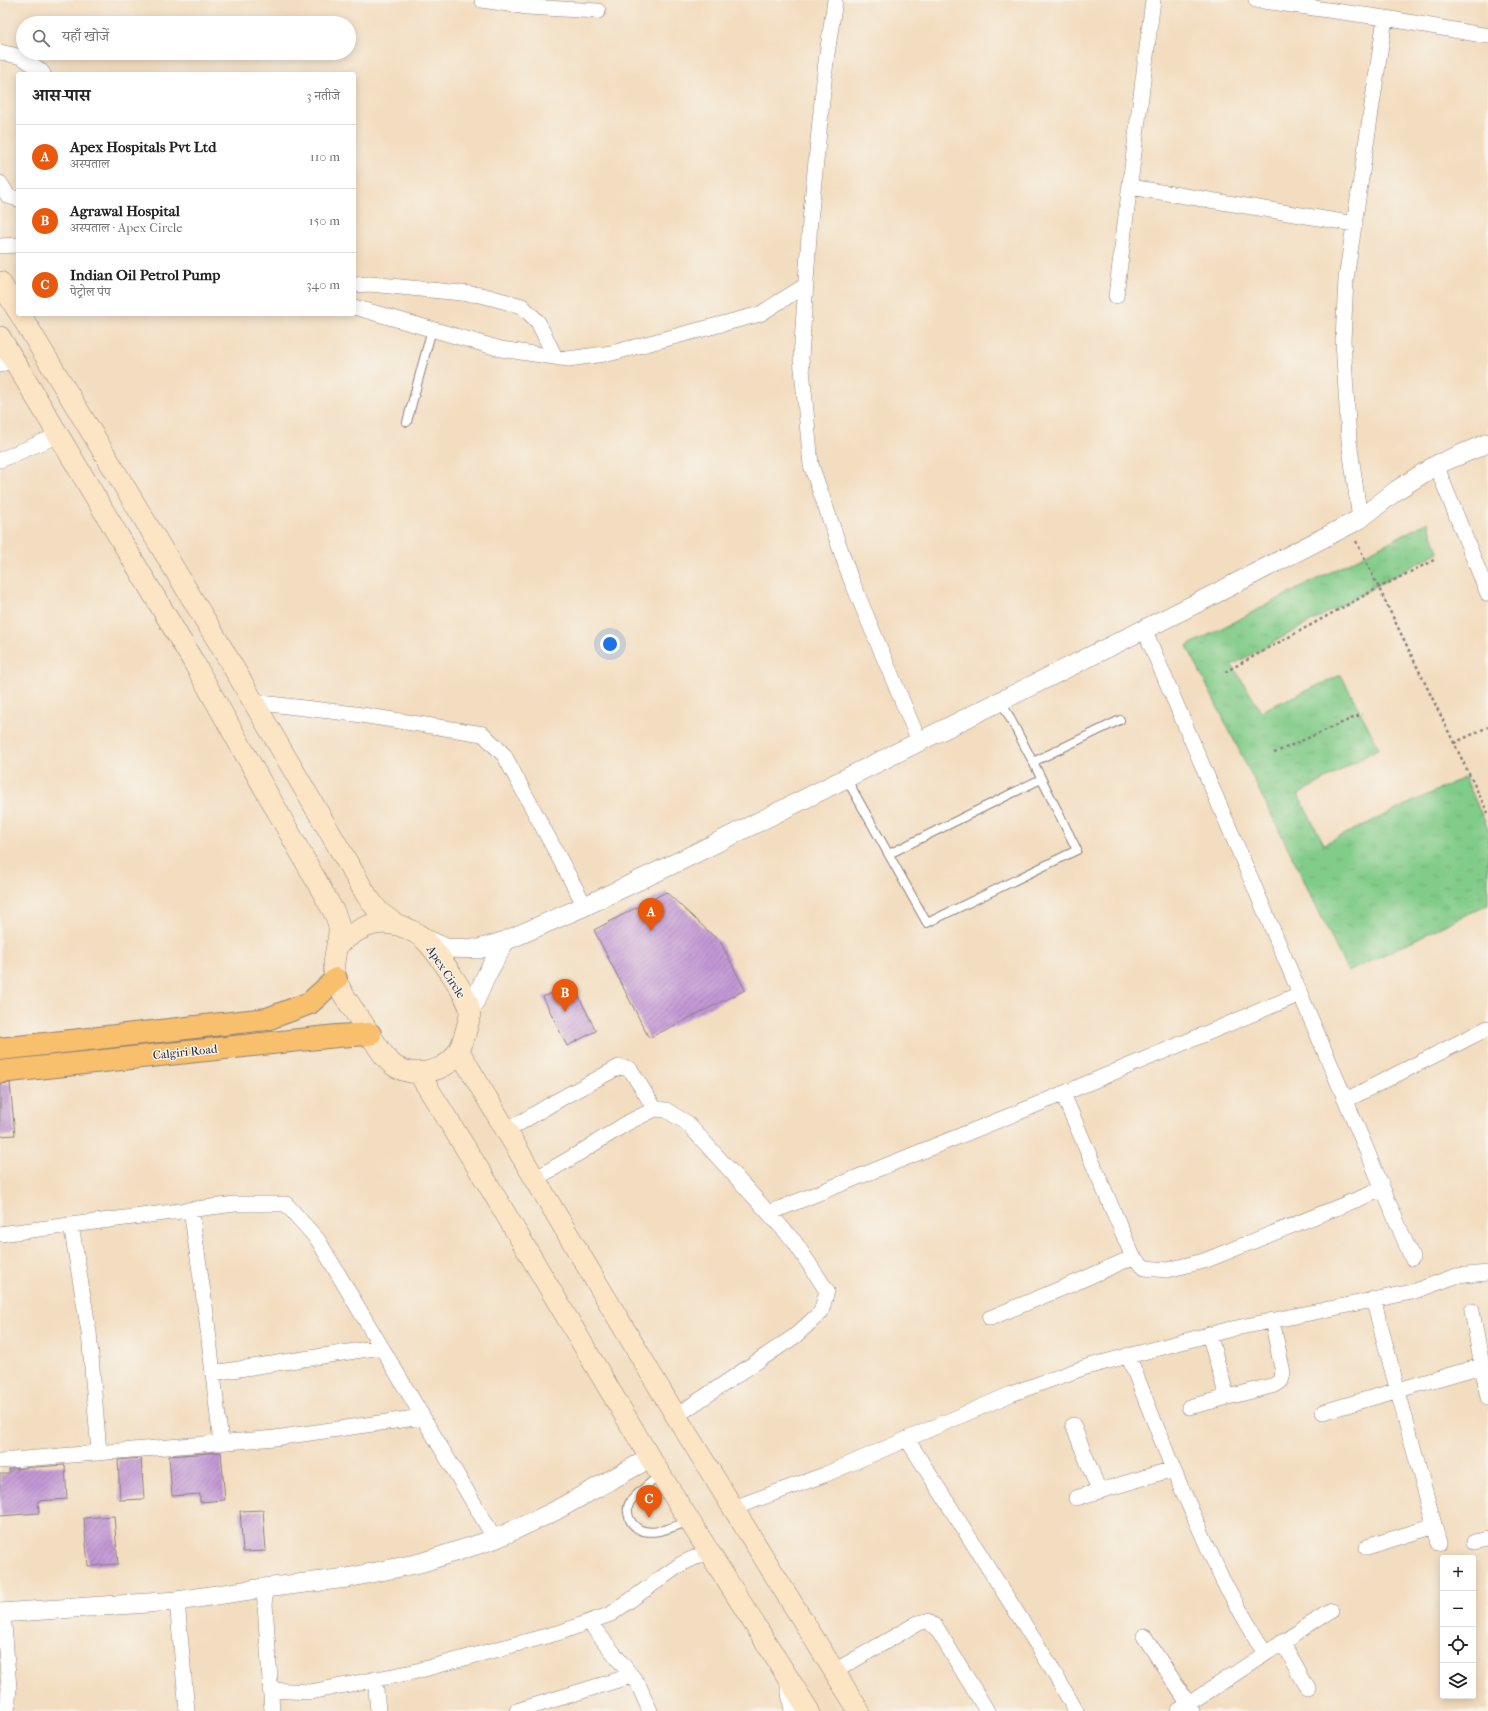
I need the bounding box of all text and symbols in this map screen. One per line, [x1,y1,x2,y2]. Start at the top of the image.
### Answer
search box [16,16,356,60]
icon: search [30,27,52,49]
text: यहाँ खोजें [62,27,109,45]
text: आस-पास [32,85,91,105]
text: 3 नतीजे [306,88,340,103]
text: Apex Hospitals Pvt Ltd [70,138,216,156]
text: A [41,149,49,164]
text: 110 m [310,149,340,164]
text: अस्पताल [70,156,110,171]
text: Agrawal Hospital [70,202,180,220]
text: B [41,213,49,228]
text: 150 m [309,213,340,228]
text: अस्पताल · Apex Circle [70,220,183,235]
text: Indian Oil Petrol Pump [70,266,220,284]
text: C [41,277,49,292]
text: 340 m [306,277,340,292]
text: पेट्रोल पंप [70,284,111,299]
your location [600,634,620,654]
pin: A [638,898,664,931]
street label: Apex Circle [423,942,468,1001]
pin: B [552,979,578,1012]
street label: Calgiri Road [152,1042,218,1062]
pin: C [636,1485,662,1518]
map controls [1440,1555,1476,1699]
button: + [1440,1555,1476,1591]
button: − [1440,1591,1476,1627]
button: locate [1440,1627,1476,1663]
button: layers [1440,1663,1476,1699]

